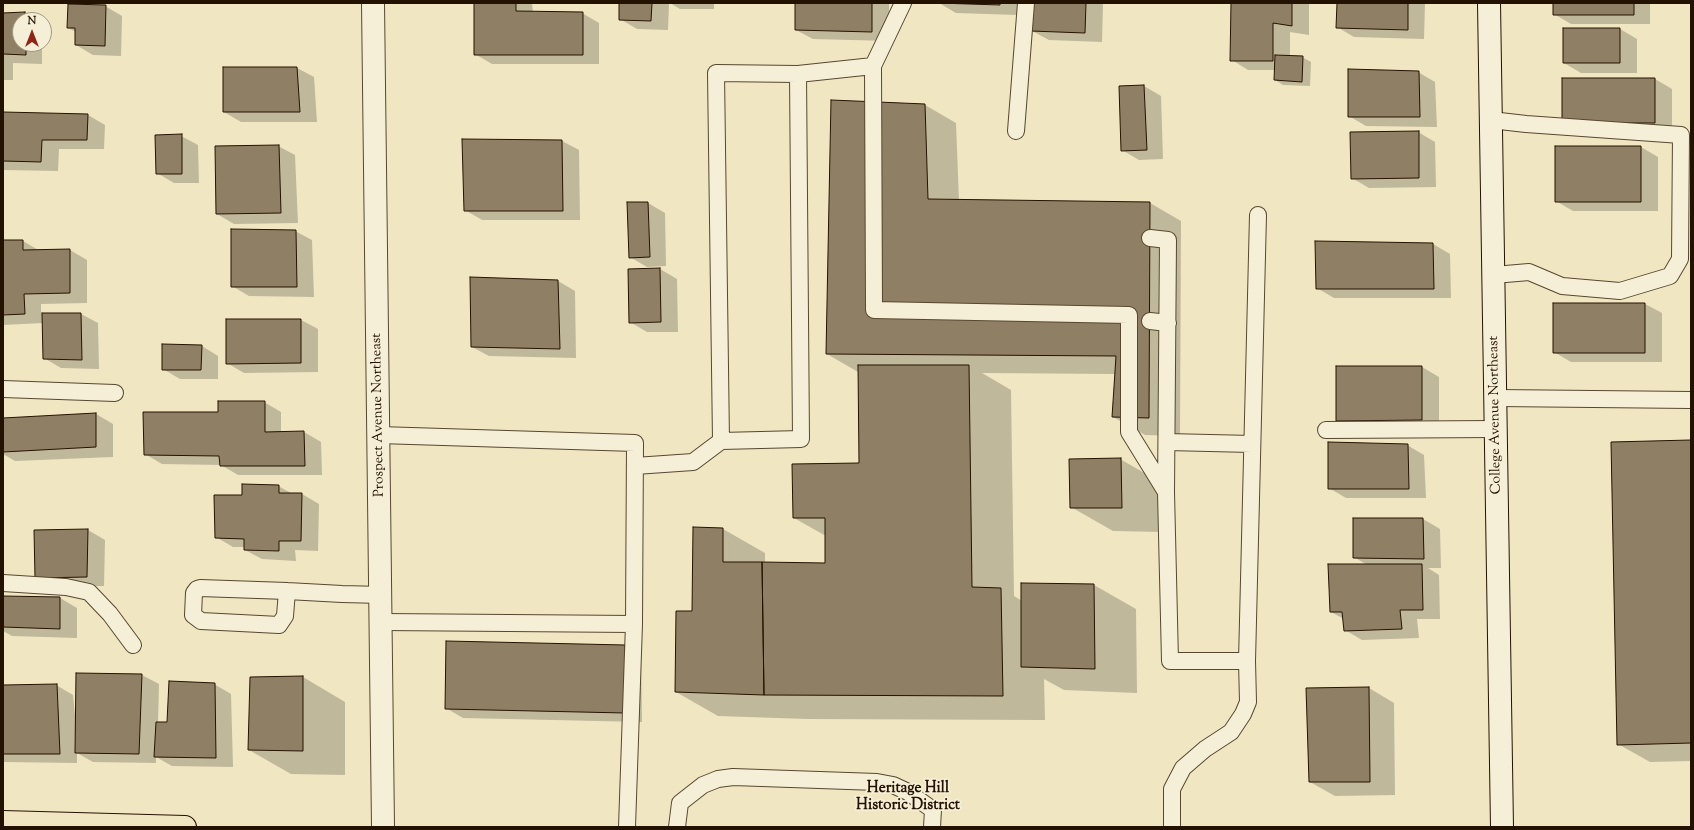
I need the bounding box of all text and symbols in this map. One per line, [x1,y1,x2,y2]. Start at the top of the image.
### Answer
north arrow [12,12,52,52]
text: N [28,13,36,29]
street label: Prospect Avenue Northeast [369,333,389,497]
street label: College Avenue Northeast [1486,336,1506,494]
district label: Heritage Hill Historic District [856,780,960,815]

